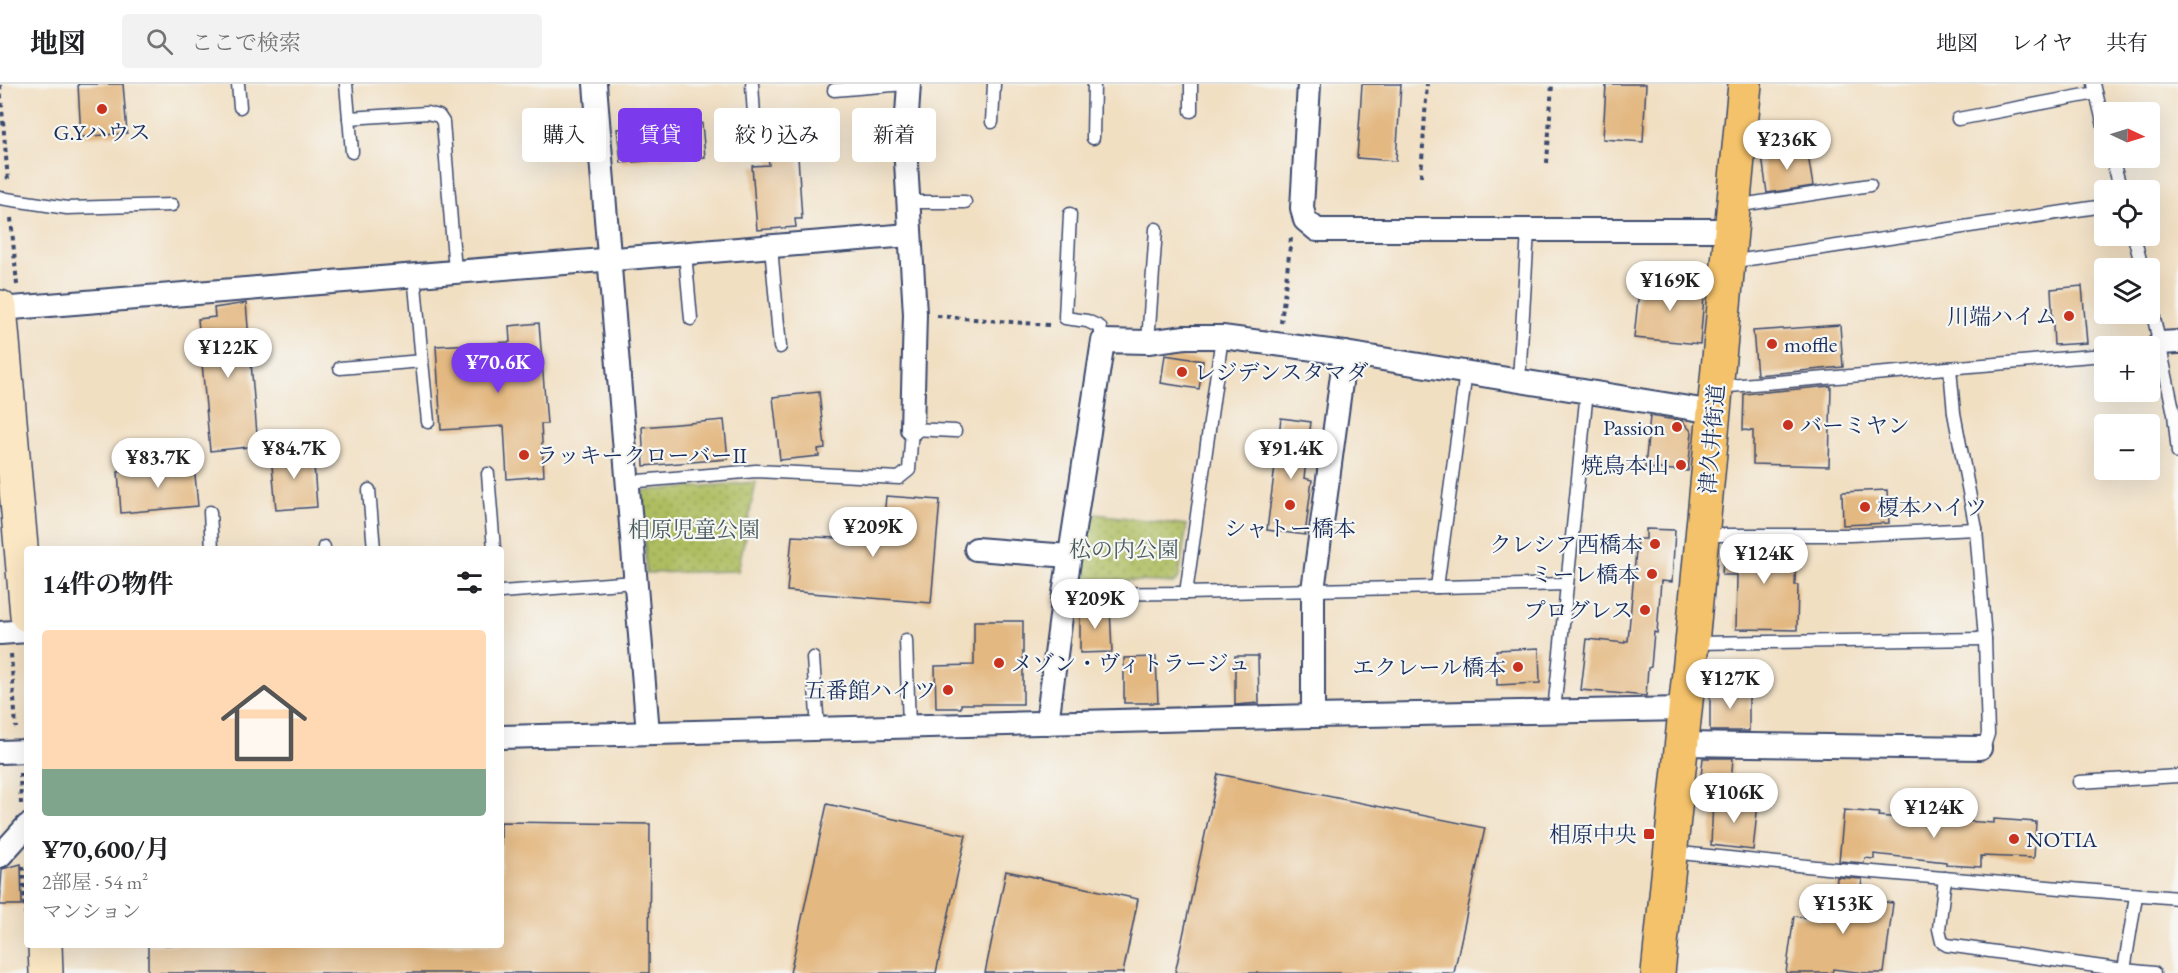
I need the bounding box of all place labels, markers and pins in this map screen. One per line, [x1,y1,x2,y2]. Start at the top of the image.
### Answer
marker: G.Yハウス [95,102,109,116]
place label: G.Yハウス [54,118,150,147]
pin: ¥236K [1745,120,1829,171]
pin: ¥169K [1628,261,1712,312]
place label: 川端ハイム [1947,302,2057,331]
marker: 川端ハイム [2062,309,2076,323]
pin: ¥122K [186,328,270,379]
place label: moffle [1784,330,1838,359]
marker: moffle [1765,337,1779,351]
pin: ¥70.6K [449,343,547,394]
place label: レジデンスタマダ [1194,358,1368,387]
marker: レジデンスタマダ [1175,365,1189,379]
place label: バーミヤン [1800,411,1910,440]
place label: Passion [1603,413,1665,442]
marker: バーミヤン [1781,418,1795,432]
marker: Passion [1670,420,1684,434]
pin: ¥84.7K [245,429,343,480]
pin: ¥91.4K [1242,429,1340,480]
pin: ¥83.7K [109,438,207,489]
place label: ラッキークローバーⅡ [536,441,747,470]
marker: ラッキークローバーⅡ [517,448,531,462]
place label: 焼鳥本山 [1581,451,1669,480]
marker: 焼鳥本山 [1674,458,1688,472]
place label: 榎本ハイツ [1877,493,1987,522]
marker: シャトー橋本 [1283,498,1297,512]
marker: 榎本ハイツ [1858,500,1872,514]
pin: ¥209K [831,507,915,558]
place label: シャトー橋本 [1224,514,1356,543]
place label: クレシア西橋本 [1490,530,1643,559]
pin: ¥124K [1722,534,1806,585]
marker: クレシア西橋本 [1648,537,1662,551]
place label: ミーレ橋本 [1530,560,1640,589]
marker: ミーレ橋本 [1645,567,1659,581]
pin: ¥209K [1053,579,1137,630]
place label: プログレス [1524,596,1633,625]
marker: プログレス [1638,603,1652,617]
place label: メゾン・ヴィトラージュ [1011,649,1250,678]
place label: エクレール橋本 [1352,653,1506,682]
marker: メゾン・ヴィトラージュ [992,656,1006,670]
pin: ¥127K [1688,659,1772,710]
marker: エクレール橋本 [1511,660,1525,674]
place label: 五番館ハイツ [804,676,936,705]
marker: 五番館ハイツ [941,683,955,697]
pin: ¥106K [1692,773,1776,824]
pin: ¥124K [1892,788,1976,839]
place label: 相原中央 [1549,820,1637,849]
place label: NOTIA [2026,825,2098,854]
marker: 相原中央 [1642,827,1656,841]
marker: NOTIA [2007,832,2021,846]
pin: ¥153K [1801,884,1885,935]

